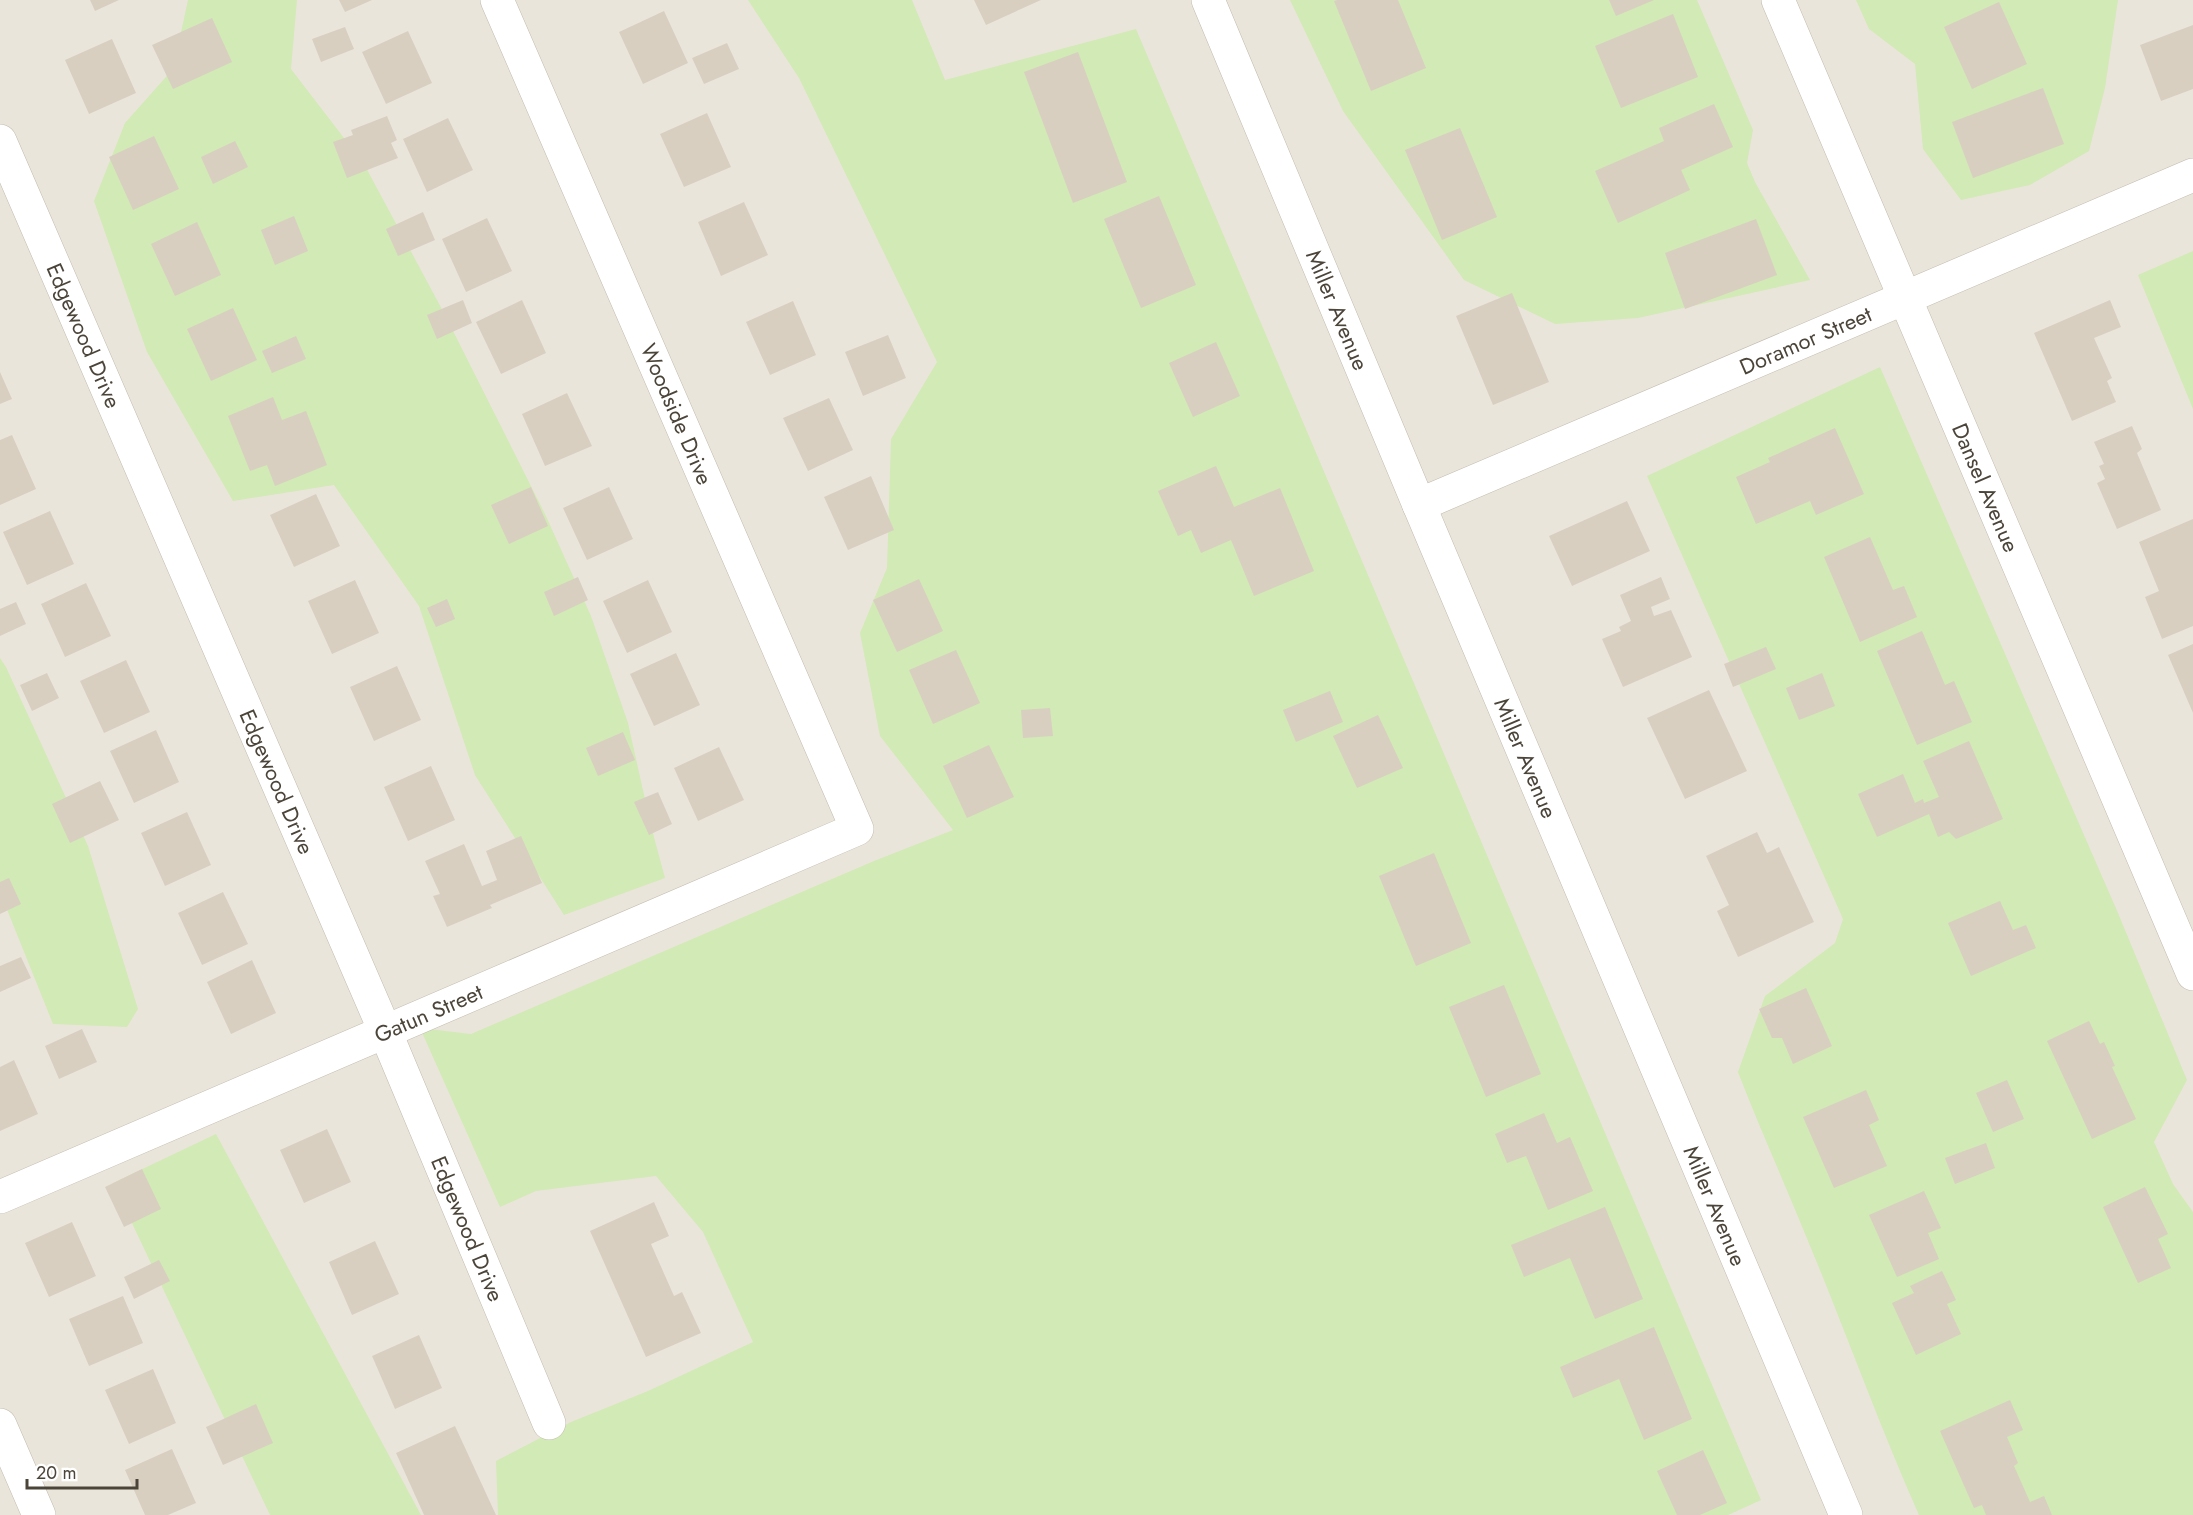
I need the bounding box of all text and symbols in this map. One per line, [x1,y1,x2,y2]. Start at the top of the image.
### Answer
street label: Miller Avenue [1298,245,1377,375]
street label: Edgewood Drive [39,258,130,413]
street label: Doramor Street [1734,298,1877,383]
street label: Woodside Drive [633,338,721,490]
street label: Dansel Avenue [1944,418,2027,557]
street label: Miller Avenue [1486,693,1566,823]
street label: Edgewood Drive [232,704,323,859]
street label: Gatun Street [369,975,488,1051]
street label: Miller Avenue [1676,1141,1755,1271]
street label: Edgewood Drive [423,1151,512,1306]
scale bar [27,1452,136,1490]
text: 20 m [36,1460,76,1486]

